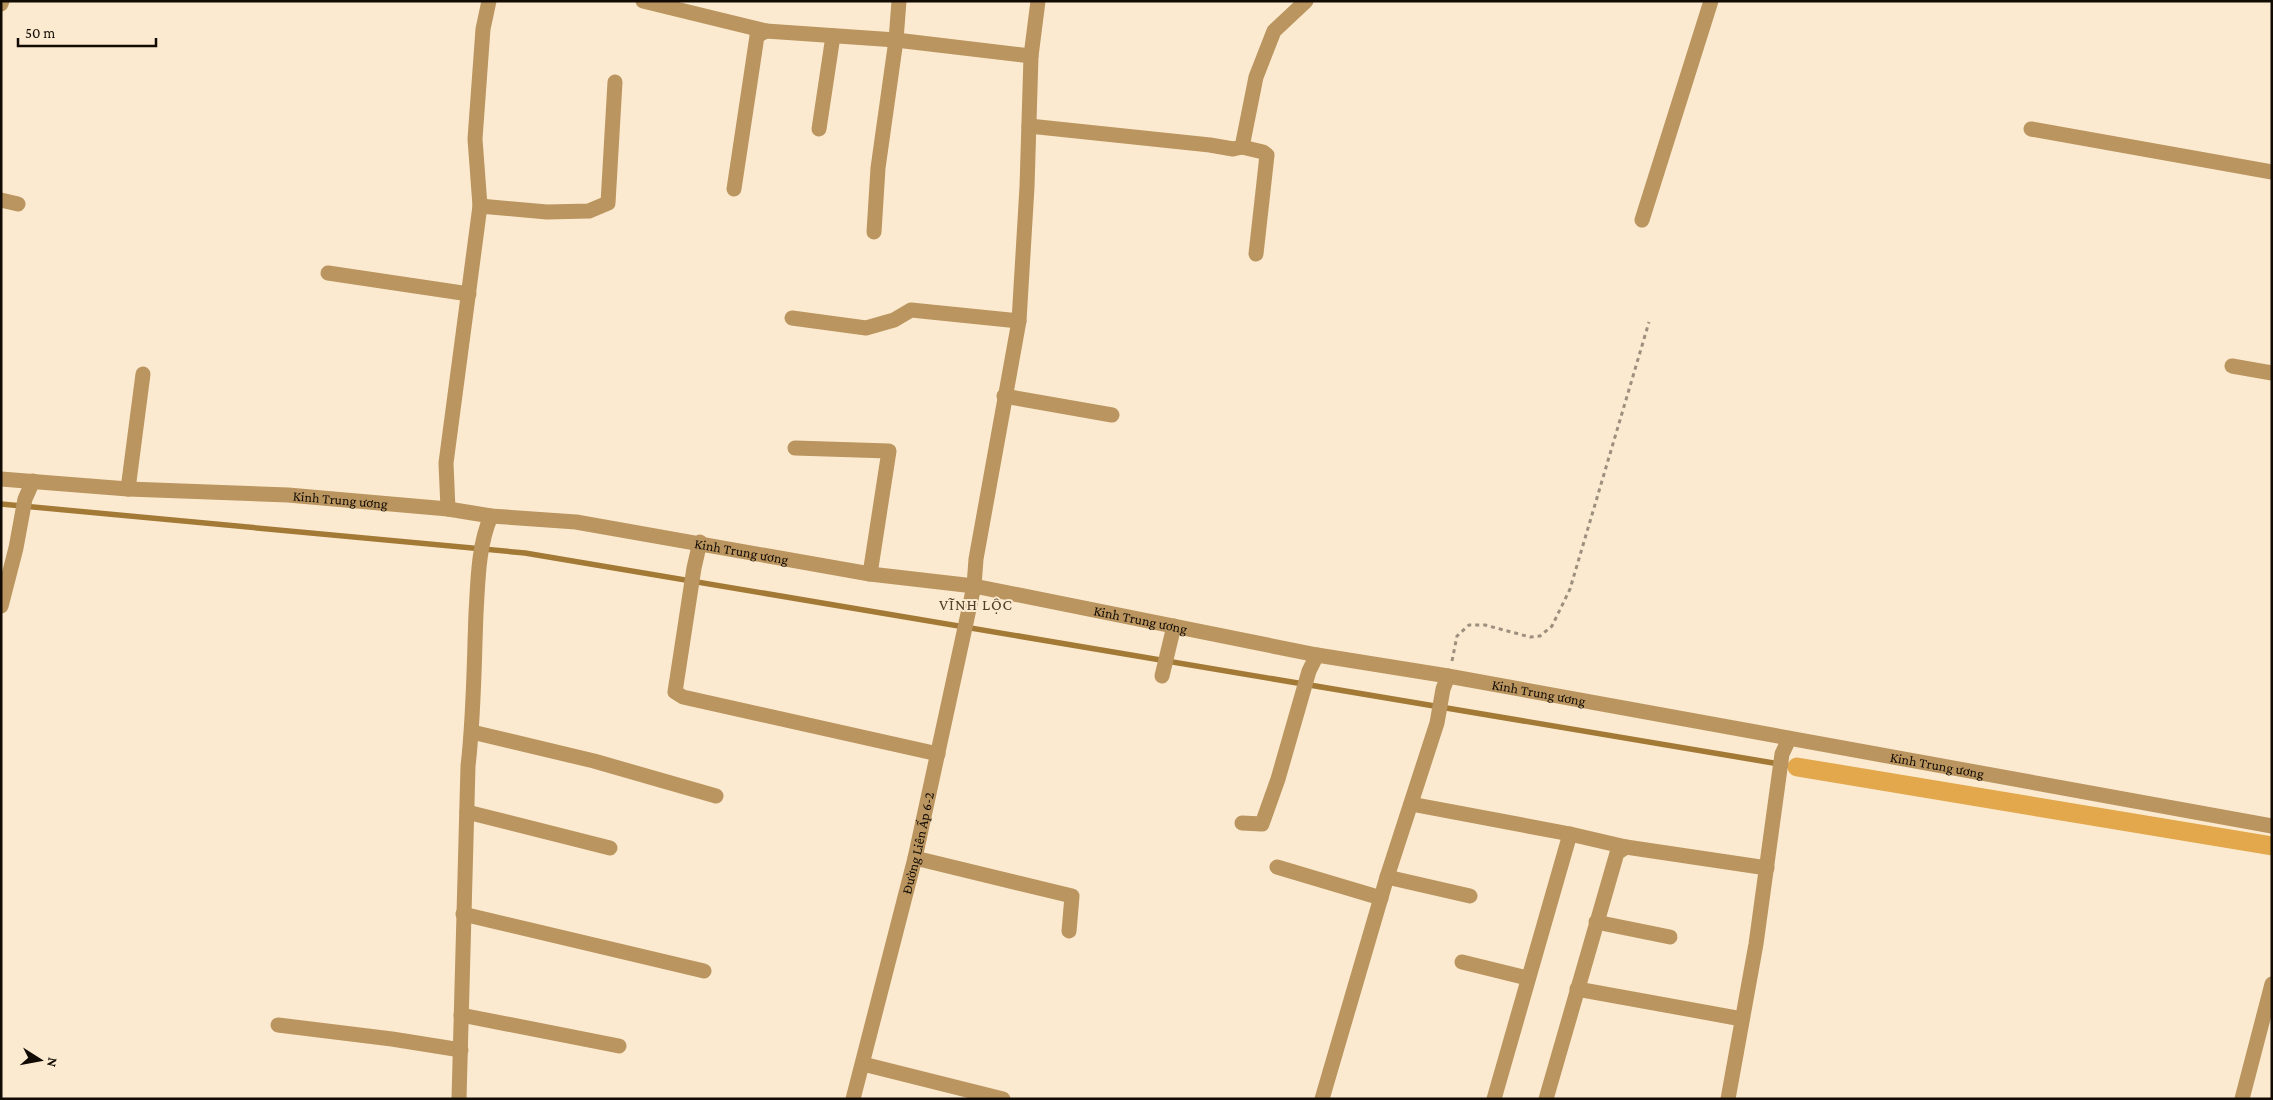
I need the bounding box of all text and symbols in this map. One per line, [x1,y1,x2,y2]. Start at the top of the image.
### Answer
scale bar [18,15,155,47]
text: 50 m [25,25,55,41]
street label: Kinh Trung ương [292,487,389,512]
street label: Kinh Trung ương [693,535,790,567]
district label: VĨNH LỘC [939,596,1013,614]
street label: Kinh Trung ương [1092,602,1189,637]
street label: Kinh Trung ương [1491,676,1587,709]
street label: Kinh Trung ương [1889,749,1986,781]
street label: Đường Liên Ấp 6-2 [898,790,937,896]
north arrow [15,1035,65,1085]
text: N [44,1056,62,1069]

